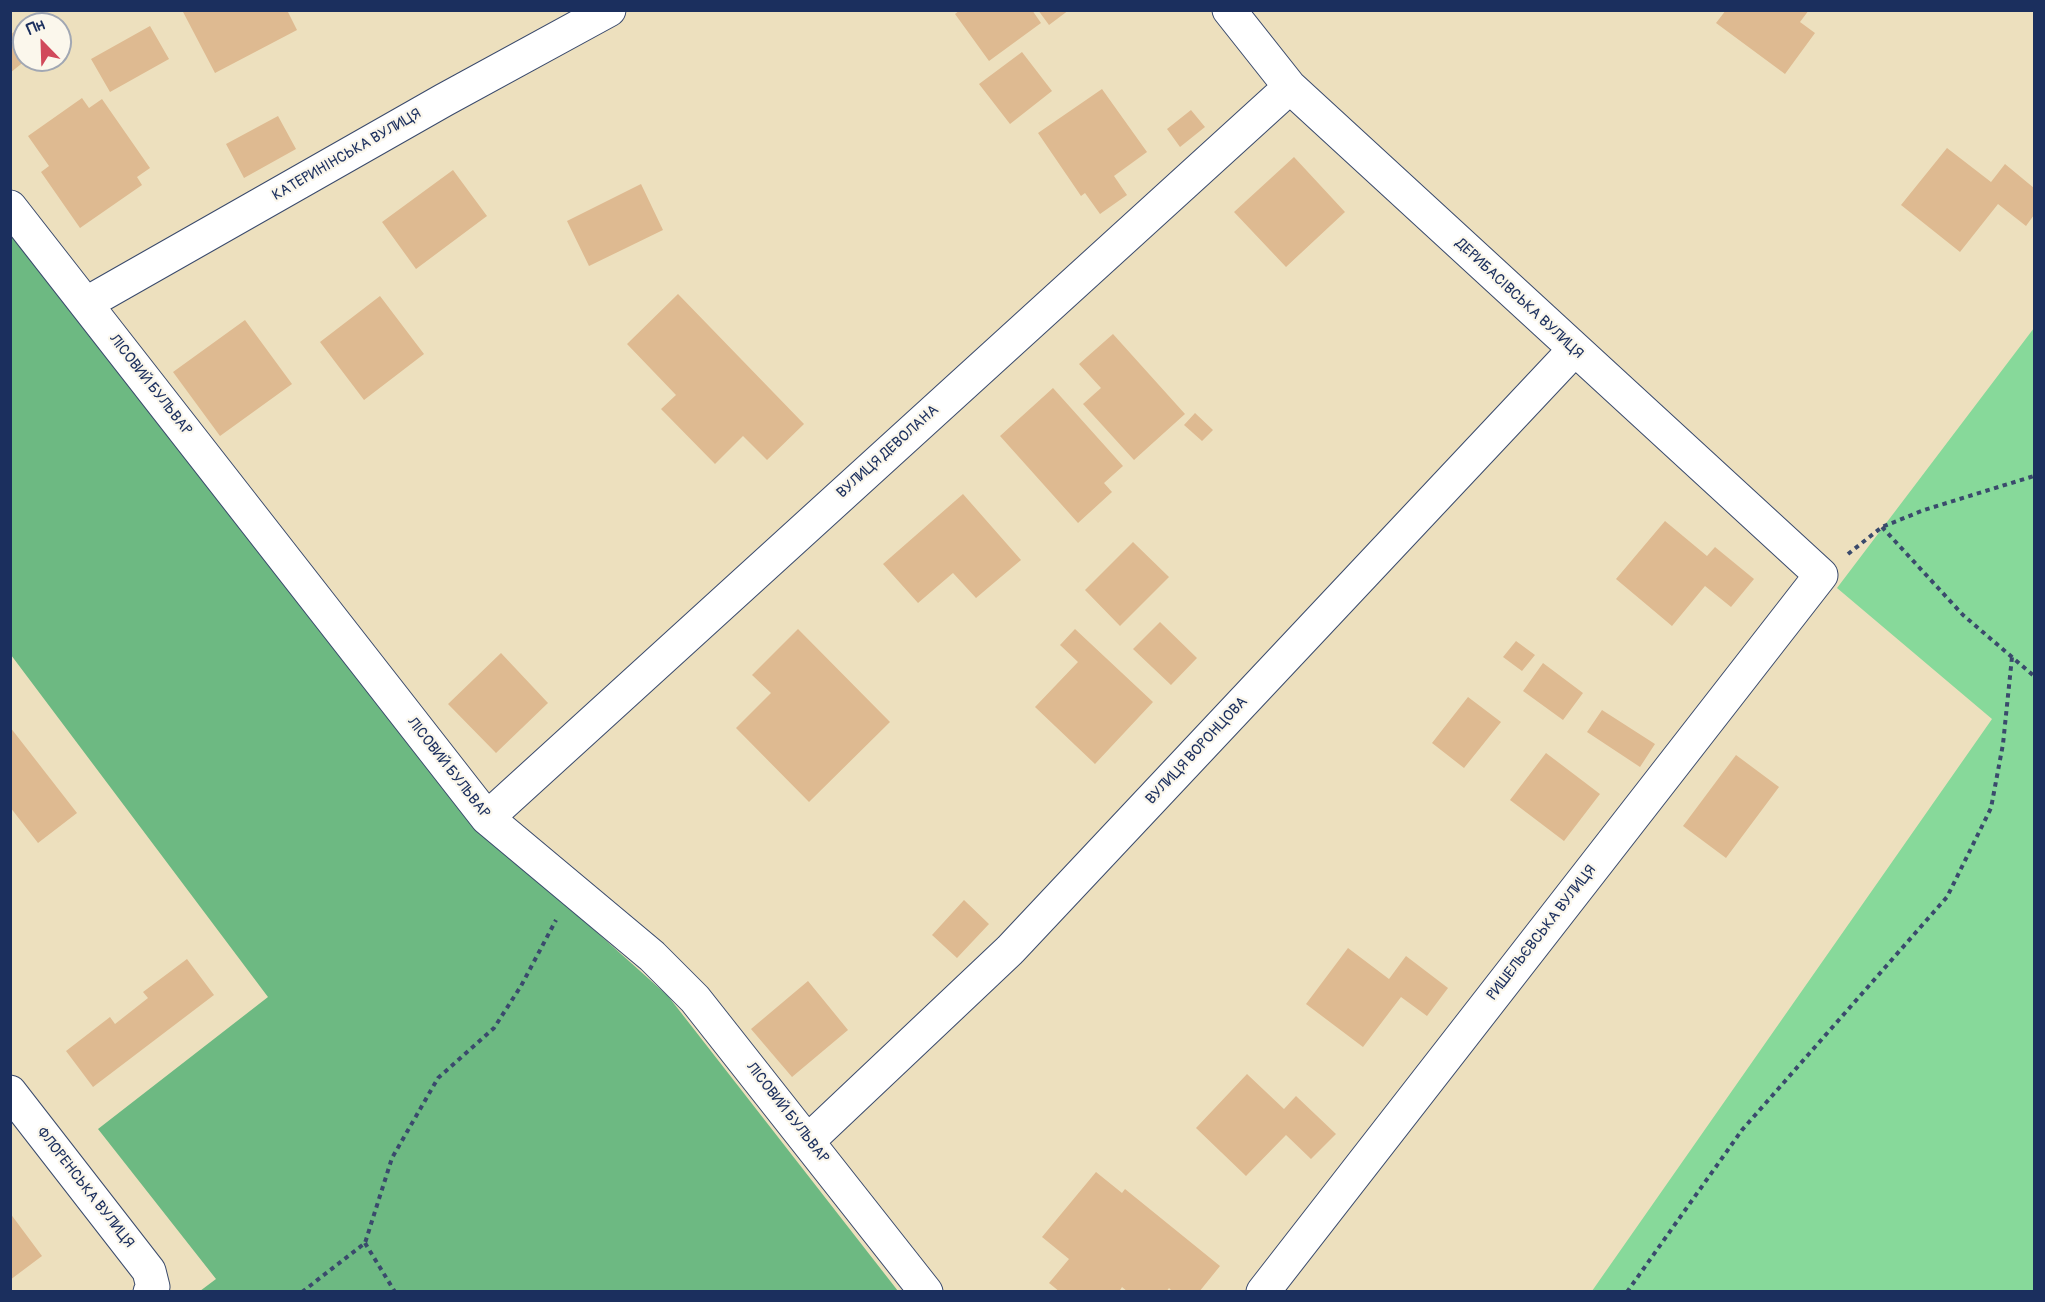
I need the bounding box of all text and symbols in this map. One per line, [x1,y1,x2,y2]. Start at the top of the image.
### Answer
north arrow [12,12,72,72]
text: Пн [24,15,48,40]
street label: КАТЕРИНІНСЬКА ВУЛИЦЯ [269,105,425,205]
street label: ДЕРИБАСІВСЬКА ВУЛИЦЯ [1451,235,1587,363]
street label: ЛІСОВИЙ БУЛЬВАР [105,331,195,439]
street label: ВУЛИЦЯ ДЕВОЛАНА [833,402,943,502]
street label: ВУЛИЦЯ ВОРОНЦОВА [1142,693,1252,809]
street label: ЛІСОВИЙ БУЛЬВАР [403,714,493,822]
street label: РИШЕЛЬЄВСЬКА ВУЛИЦЯ [1484,862,1600,1004]
street label: ЛІСОВИЙ БУЛЬВАР [742,1059,832,1167]
street label: ФЛОРЕНСЬКА ВУЛИЦЯ [32,1124,138,1252]

